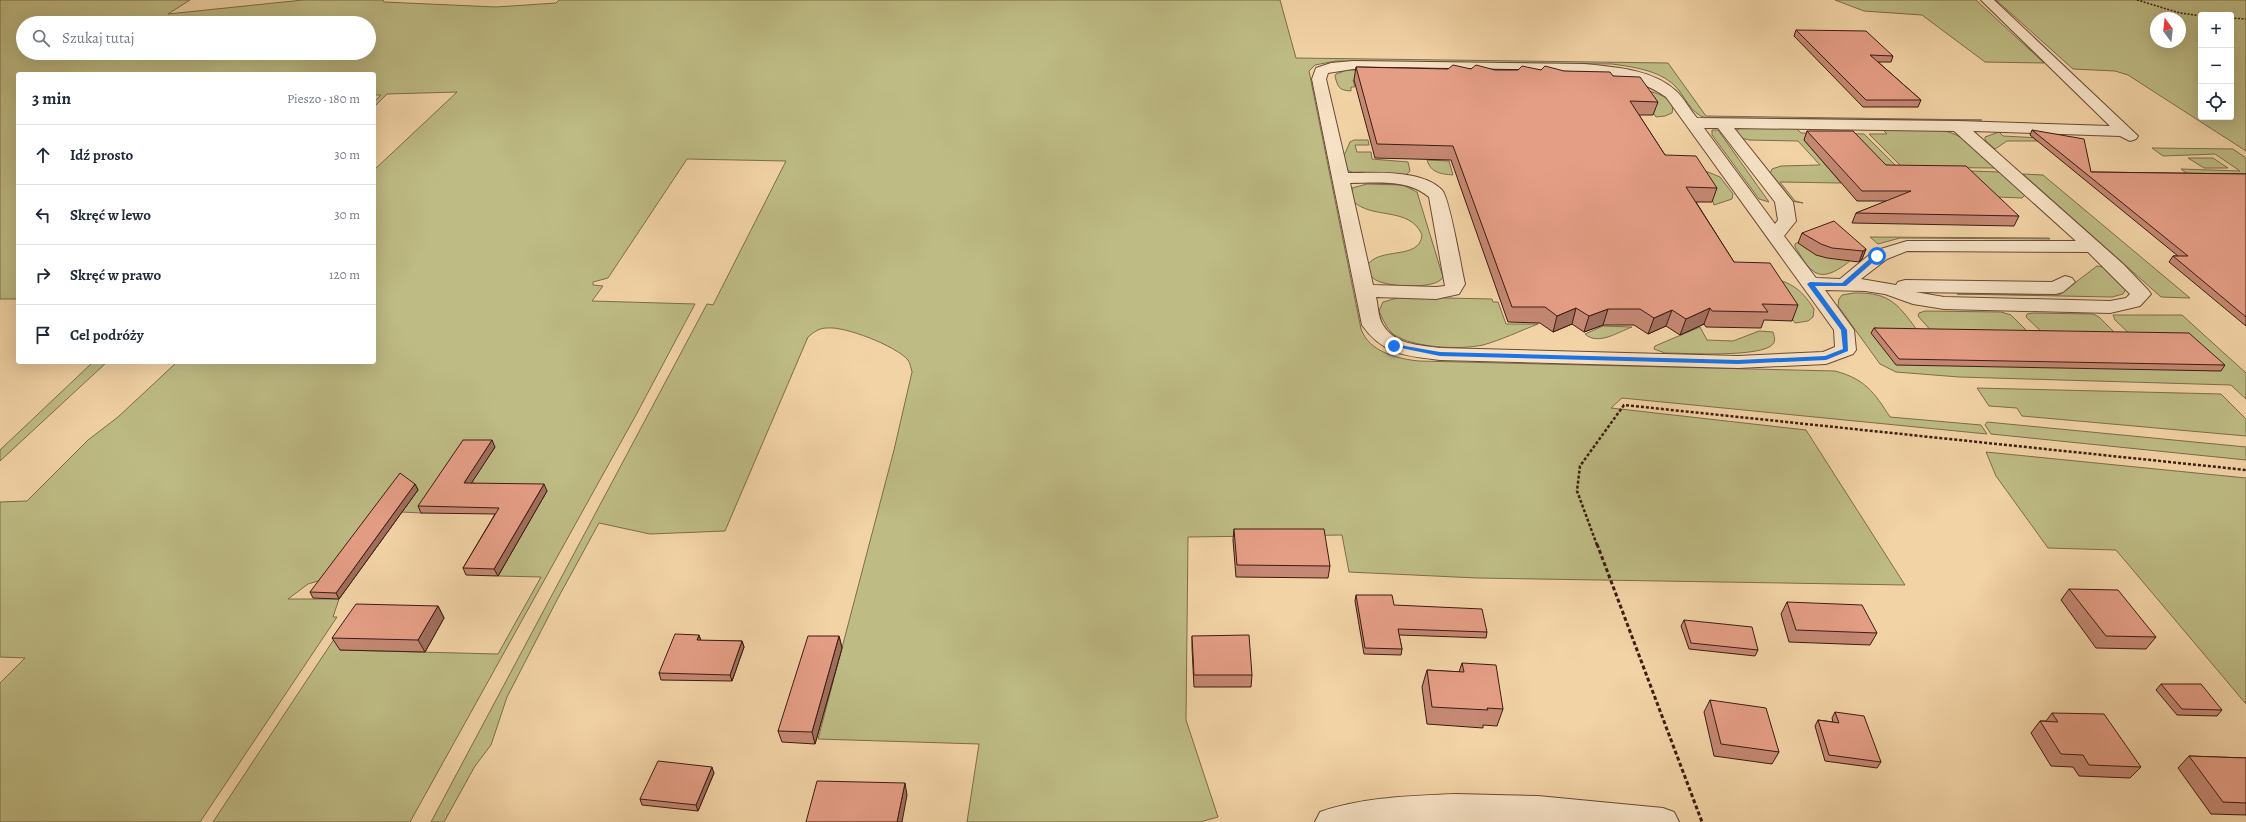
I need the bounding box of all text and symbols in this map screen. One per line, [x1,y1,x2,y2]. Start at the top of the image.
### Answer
north arrow [2150,12,2186,48]
map controls [2198,12,2234,120]
button: + [2198,12,2234,48]
search box [16,16,376,60]
icon: search [30,27,52,49]
text: Szukaj tutaj [62,28,135,48]
button: − [2198,48,2234,84]
button: locate [2198,84,2234,120]
text: 3 min [32,87,71,110]
text: Pieszo · 180 m [287,90,360,107]
icon: ahead [32,144,54,166]
text: Idź prosto [70,145,133,165]
text: 30 m [334,146,360,163]
icon: left [32,204,54,226]
text: Skręć w lewo [70,205,151,225]
text: 30 m [334,206,360,223]
route start [1868,247,1886,265]
icon: right [32,264,54,286]
text: Skręć w prawo [70,265,161,285]
text: 120 m [329,266,360,283]
icon: arrive [32,324,54,346]
text: Cel podróży [70,325,144,345]
route end [1385,337,1403,355]

